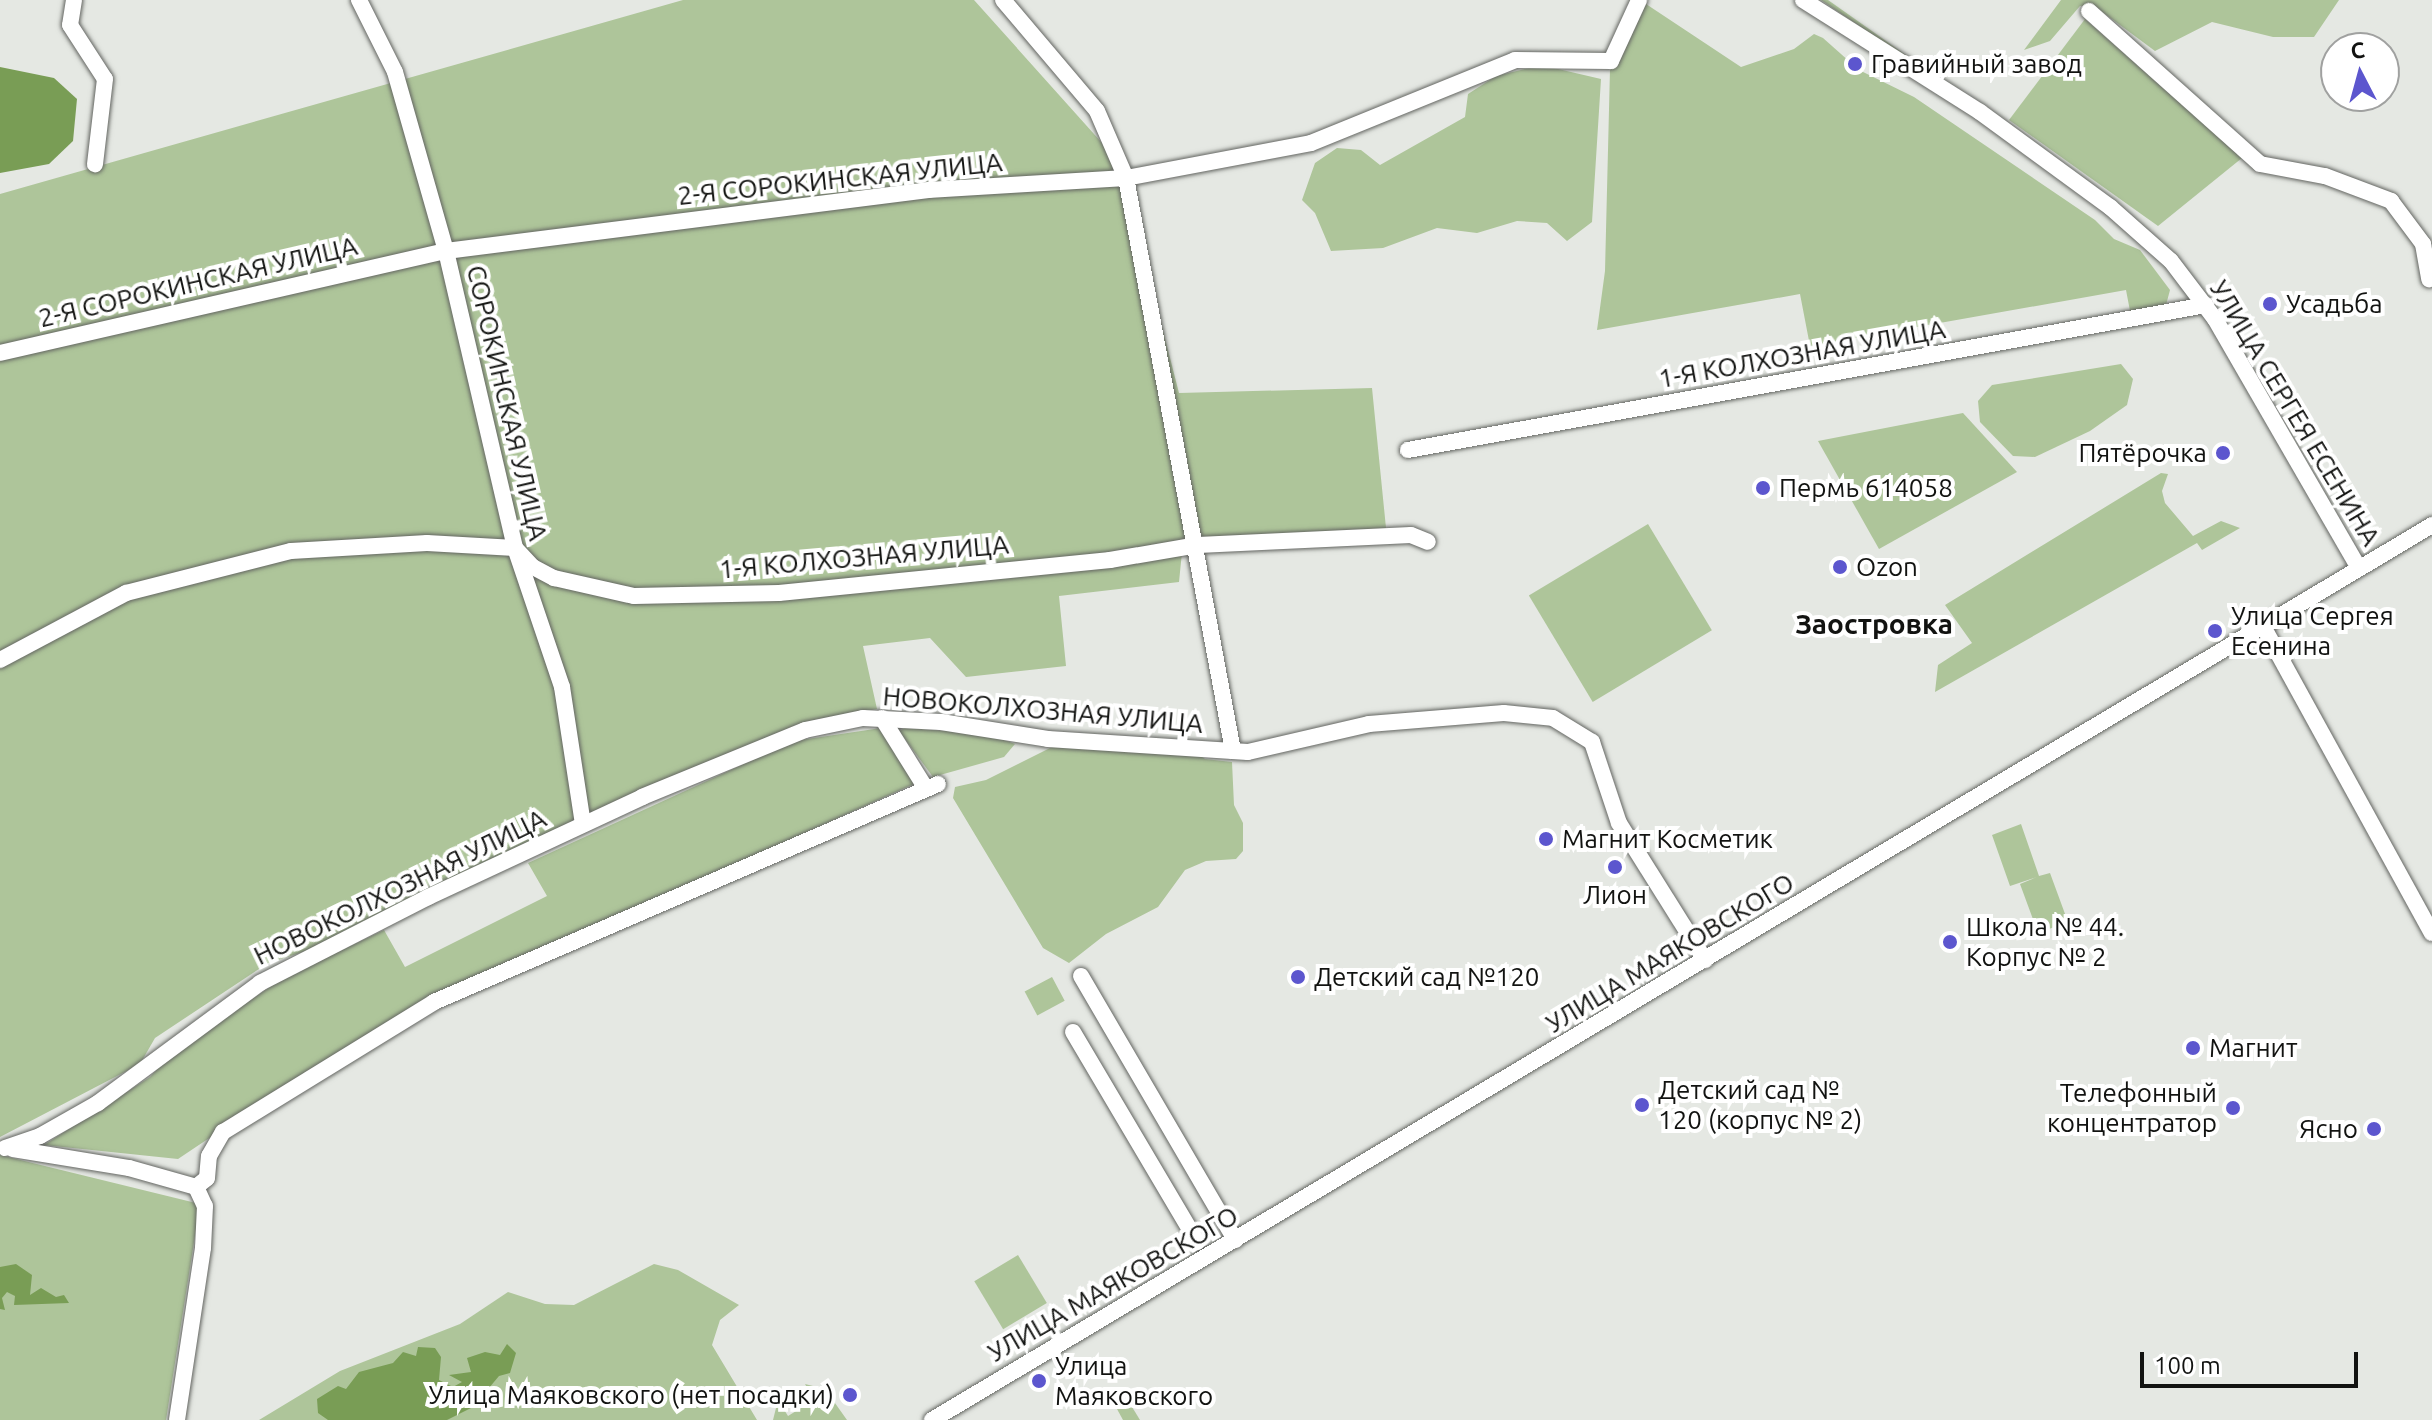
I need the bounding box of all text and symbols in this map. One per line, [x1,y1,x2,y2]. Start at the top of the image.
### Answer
north arrow [2320,32,2400,112]
text: С [2349,36,2366,63]
place label: Гравийный завод [1871,48,2082,80]
marker: Гравийный завод [1846,55,1864,73]
street label: 2-Я СОРОКИНСКАЯ УЛИЦА [676,146,1004,212]
street label: 2-Я СОРОКИНСКАЯ УЛИЦА [36,230,360,334]
street label: СОРОКИНСКАЯ УЛИЦА [460,262,554,544]
street label: УЛИЦА СЕРГЕЯ ЕСЕНИНА [2203,275,2387,551]
place label: Усадьба [2286,288,2383,320]
marker: Усадьба [2261,295,2279,313]
street label: 1-Я КОЛХОЗНАЯ УЛИЦА [1656,313,1948,395]
place label: Пятёрочка [2078,437,2207,469]
marker: Пятёрочка [2214,444,2232,462]
place label: Пермь 614058 [1779,472,1953,504]
marker: Пермь 614058 [1754,479,1772,497]
street label: 1-Я КОЛХОЗНАЯ УЛИЦА [718,529,1010,585]
place label: Ozon [1856,551,1918,583]
marker: Ozon [1831,558,1849,576]
place label: Улица Сергея Есенина [2231,600,2394,662]
district label: Заостровка [1795,607,1953,641]
marker: Улица Сергея Есенина [2206,622,2224,640]
street label: НОВОКОЛХОЗНАЯ УЛИЦА [882,680,1204,740]
street label: НОВОКОЛХОЗНАЯ УЛИЦА [249,803,551,971]
place label: Магнит Косметик [1562,823,1773,855]
marker: Магнит Косметик [1537,830,1555,848]
marker: Лион [1606,858,1624,876]
street label: УЛИЦА МАЯКОВСКОГО [1540,867,1800,1039]
place label: Лион [1583,879,1647,911]
place label: Школа № 44. Корпус № 2 [1966,911,2124,972]
marker: Школа № 44. Корпус № 2 [1941,933,1959,951]
place label: Детский сад №120 [1314,961,1539,993]
marker: Детский сад №120 [1289,968,1307,986]
place label: Магнит [2209,1032,2298,1064]
marker: Магнит [2184,1039,2202,1057]
place label: Детский сад № 120 (корпус № 2) [1658,1074,1862,1136]
place label: Телефонный концентратор [2047,1077,2217,1138]
marker: Детский сад № 120 (корпус № 2) [1633,1096,1651,1114]
marker: Телефонный концентратор [2224,1099,2242,1117]
place label: Ясно [2299,1113,2358,1145]
marker: Ясно [2365,1120,2383,1138]
street label: УЛИЦА МАЯКОВСКОГО [982,1200,1244,1368]
scale bar [2144,1336,2362,1386]
place label: Улица Маяковского [1055,1350,1213,1412]
text: 100 m [2154,1352,2221,1379]
marker: Улица Маяковского [1030,1372,1048,1390]
place label: Улица Маяковского (нет посадки) [429,1379,834,1411]
marker: Улица Маяковского (нет посадки) [841,1386,859,1404]

